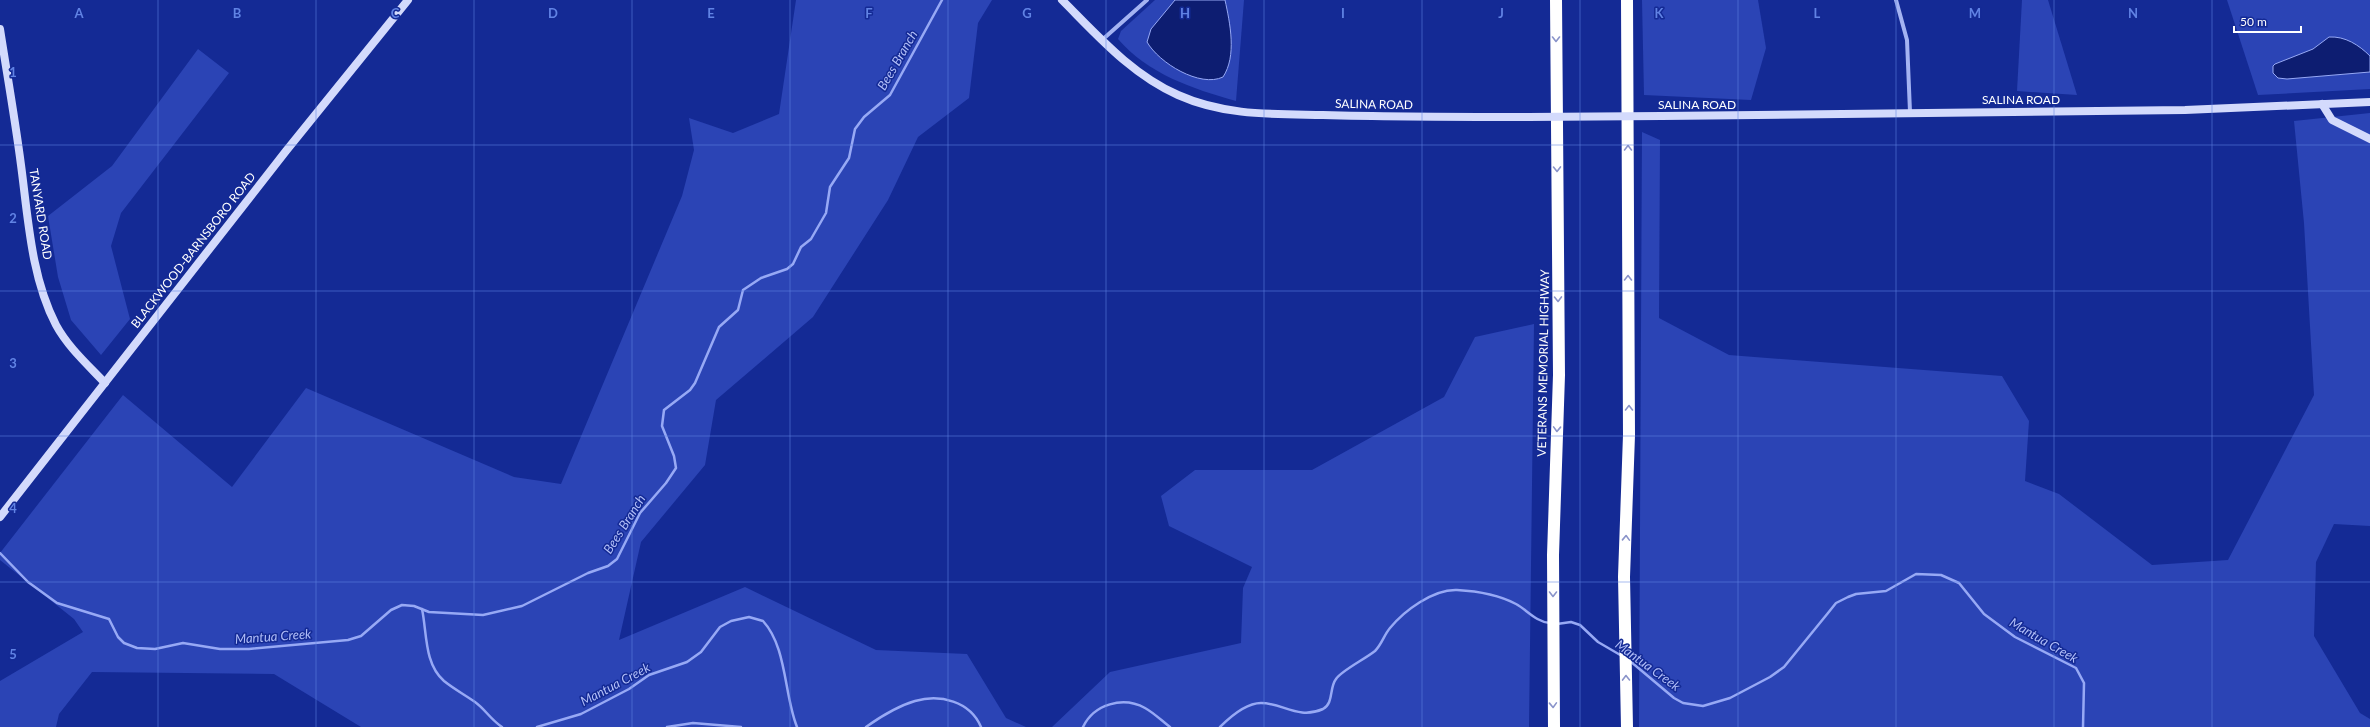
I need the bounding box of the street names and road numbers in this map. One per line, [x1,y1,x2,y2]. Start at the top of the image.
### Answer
street label: SALINA ROAD [1982,92,2060,107]
street label: SALINA ROAD [1335,96,1413,112]
street label: SALINA ROAD [1658,97,1736,112]
street label: TANYARD ROAD [26,167,56,261]
street label: BLACKWOOD-BARNSBORO ROAD [128,169,258,331]
street label: VETERANS MEMORIAL HIGHWAY [1534,269,1552,457]

